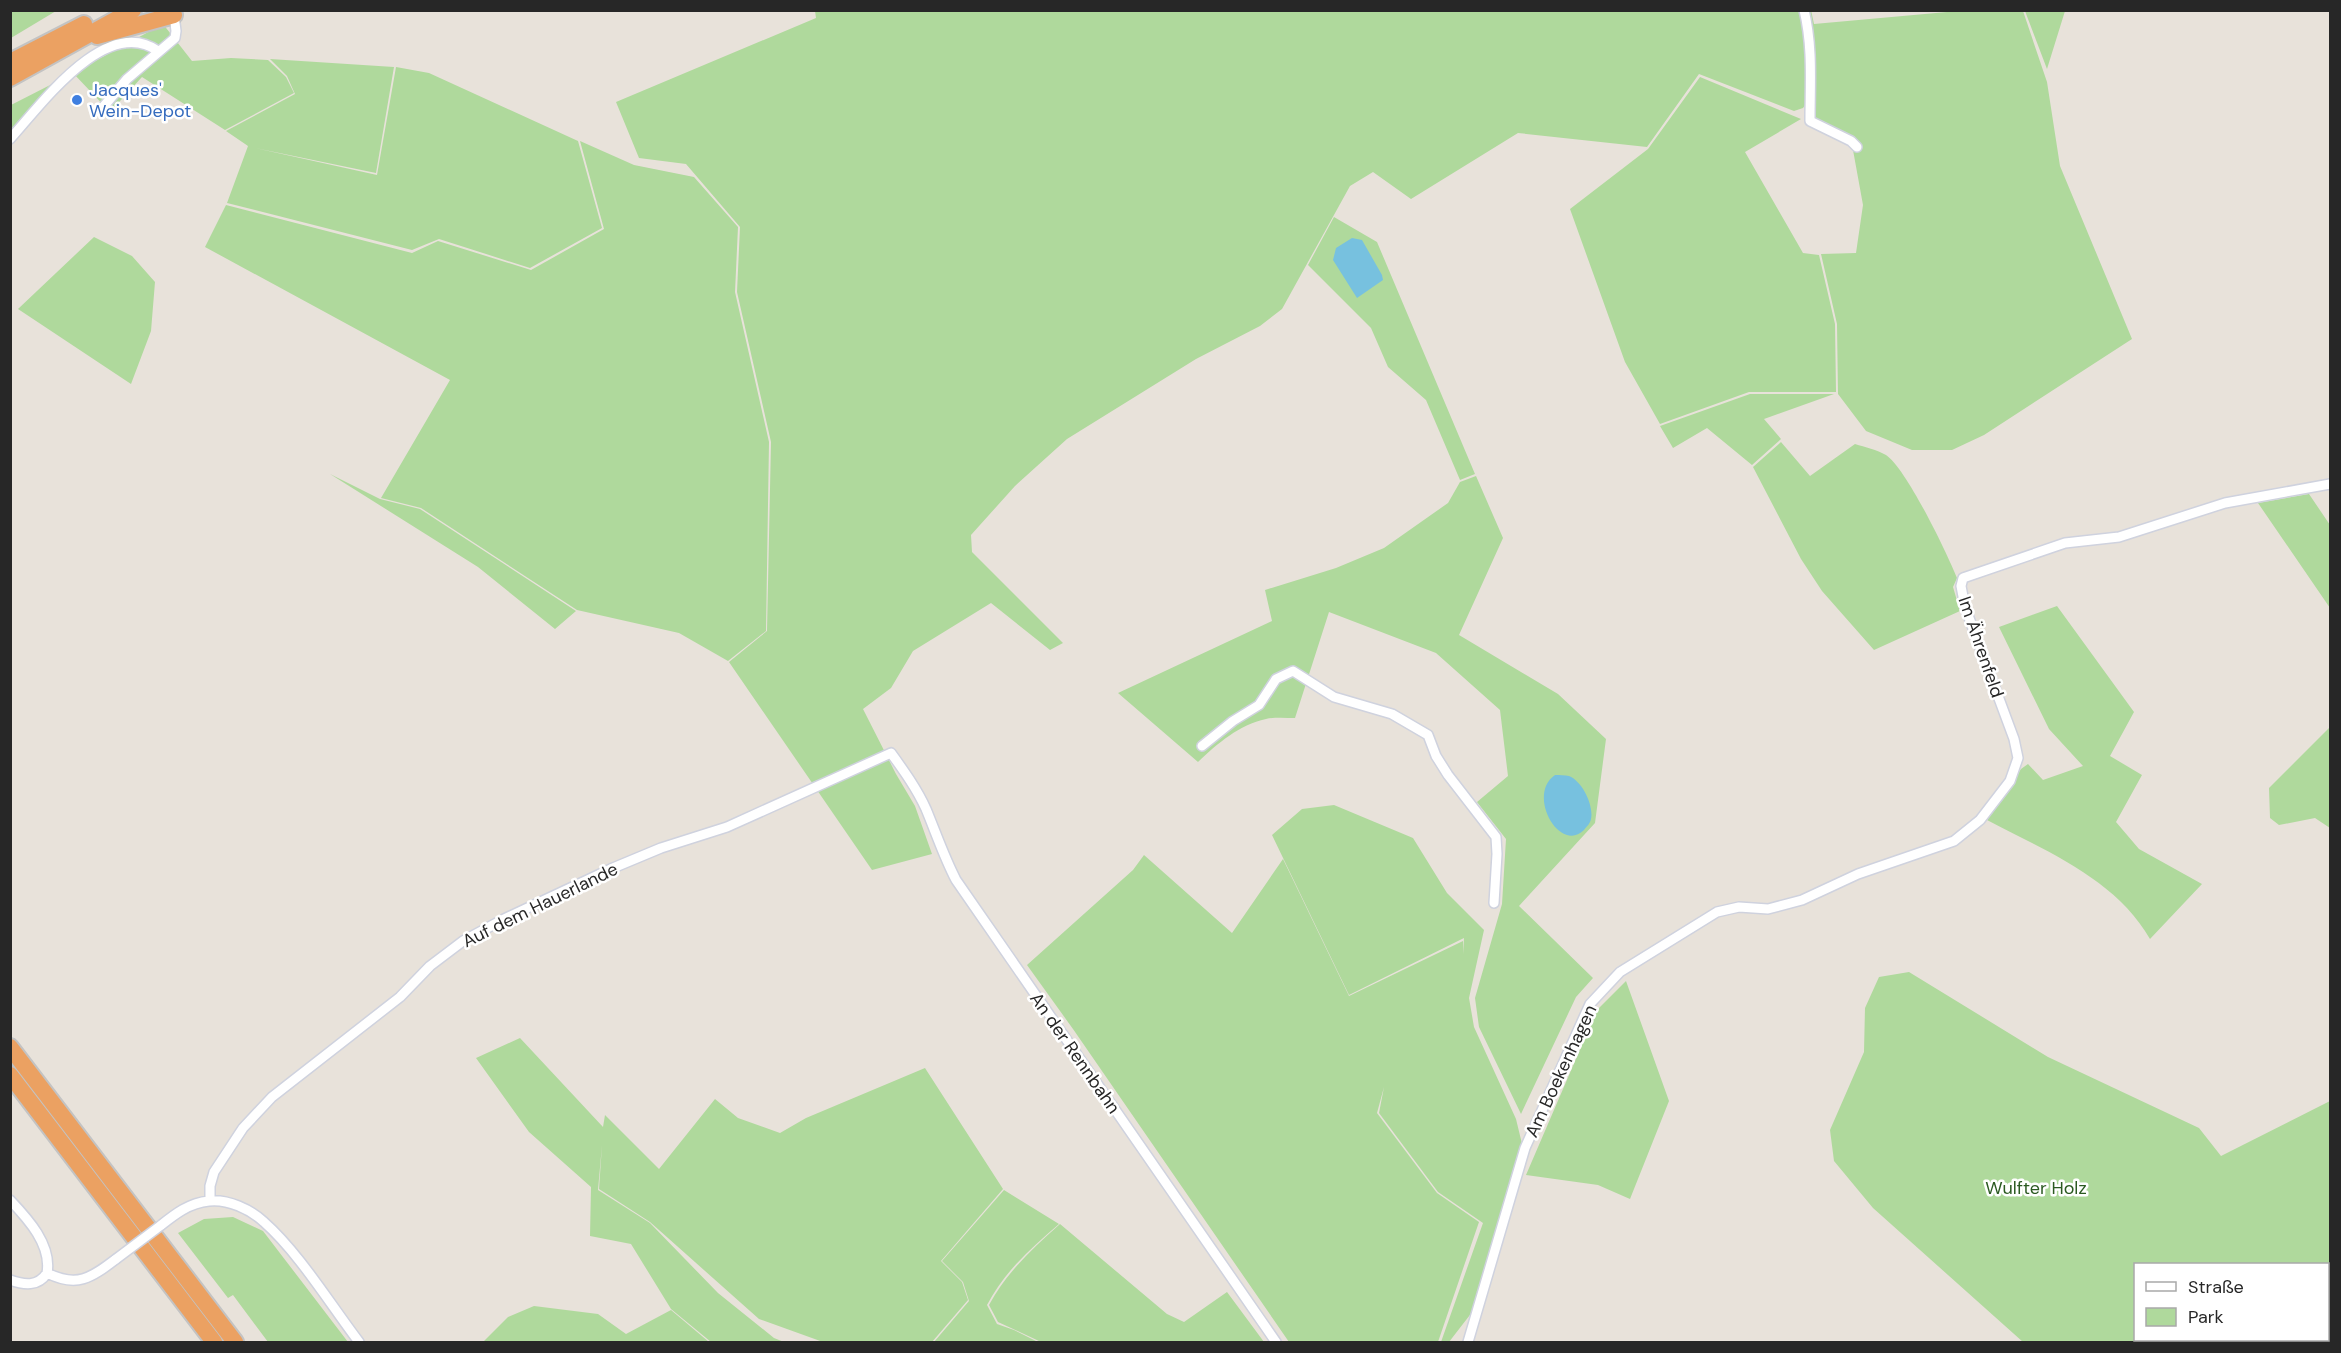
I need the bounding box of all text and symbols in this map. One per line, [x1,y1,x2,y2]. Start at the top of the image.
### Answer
place label: Jacques' Wein-Depot [89,78,191,123]
marker: Jacques' Wein-Depot [70,93,84,107]
street label: Im Ährenfeld [1952,593,2010,701]
street label: Auf dem Hauerlande [458,857,622,953]
street label: An der Rennbahn [1024,988,1126,1118]
street label: Am Boekenhagen [1520,1001,1602,1141]
park label: Wulfter Holz [1985,1176,2087,1200]
legend [2134,1263,2329,1341]
text: Straße [2188,1275,2244,1299]
text: Park [2188,1305,2224,1329]

